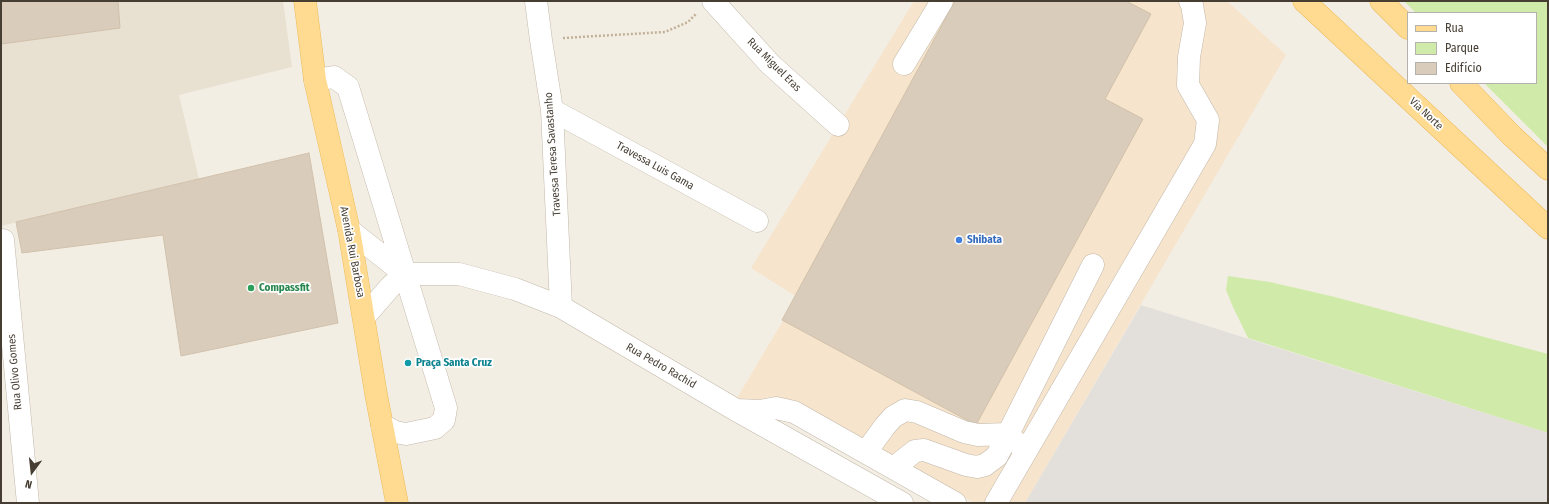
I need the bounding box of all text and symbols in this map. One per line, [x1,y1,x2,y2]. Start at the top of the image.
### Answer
legend [1407,12,1537,84]
text: Rua [1445,21,1464,35]
street label: Rua Miguel Eras [744,35,804,95]
text: Parque [1445,41,1479,55]
text: Edifício [1445,61,1482,75]
street label: Travessa Teresa Savastanho [542,92,564,216]
street label: Via Norte [1406,95,1446,133]
street label: Travessa Luis Gama [614,139,696,193]
street label: Avenida Rui Barbosa [337,205,367,299]
place label: Shibata [967,233,1002,247]
marker: Shibata [954,235,964,245]
place label: Compassfit [259,281,310,295]
marker: Compassfit [246,283,256,293]
street label: Rua Olivo Gomes [5,333,25,411]
street label: Rua Pedro Rachid [624,341,698,391]
place label: Praça Santa Cruz [416,356,492,370]
marker: Praça Santa Cruz [403,358,413,368]
north arrow [12,452,52,492]
text: N [24,477,34,491]

